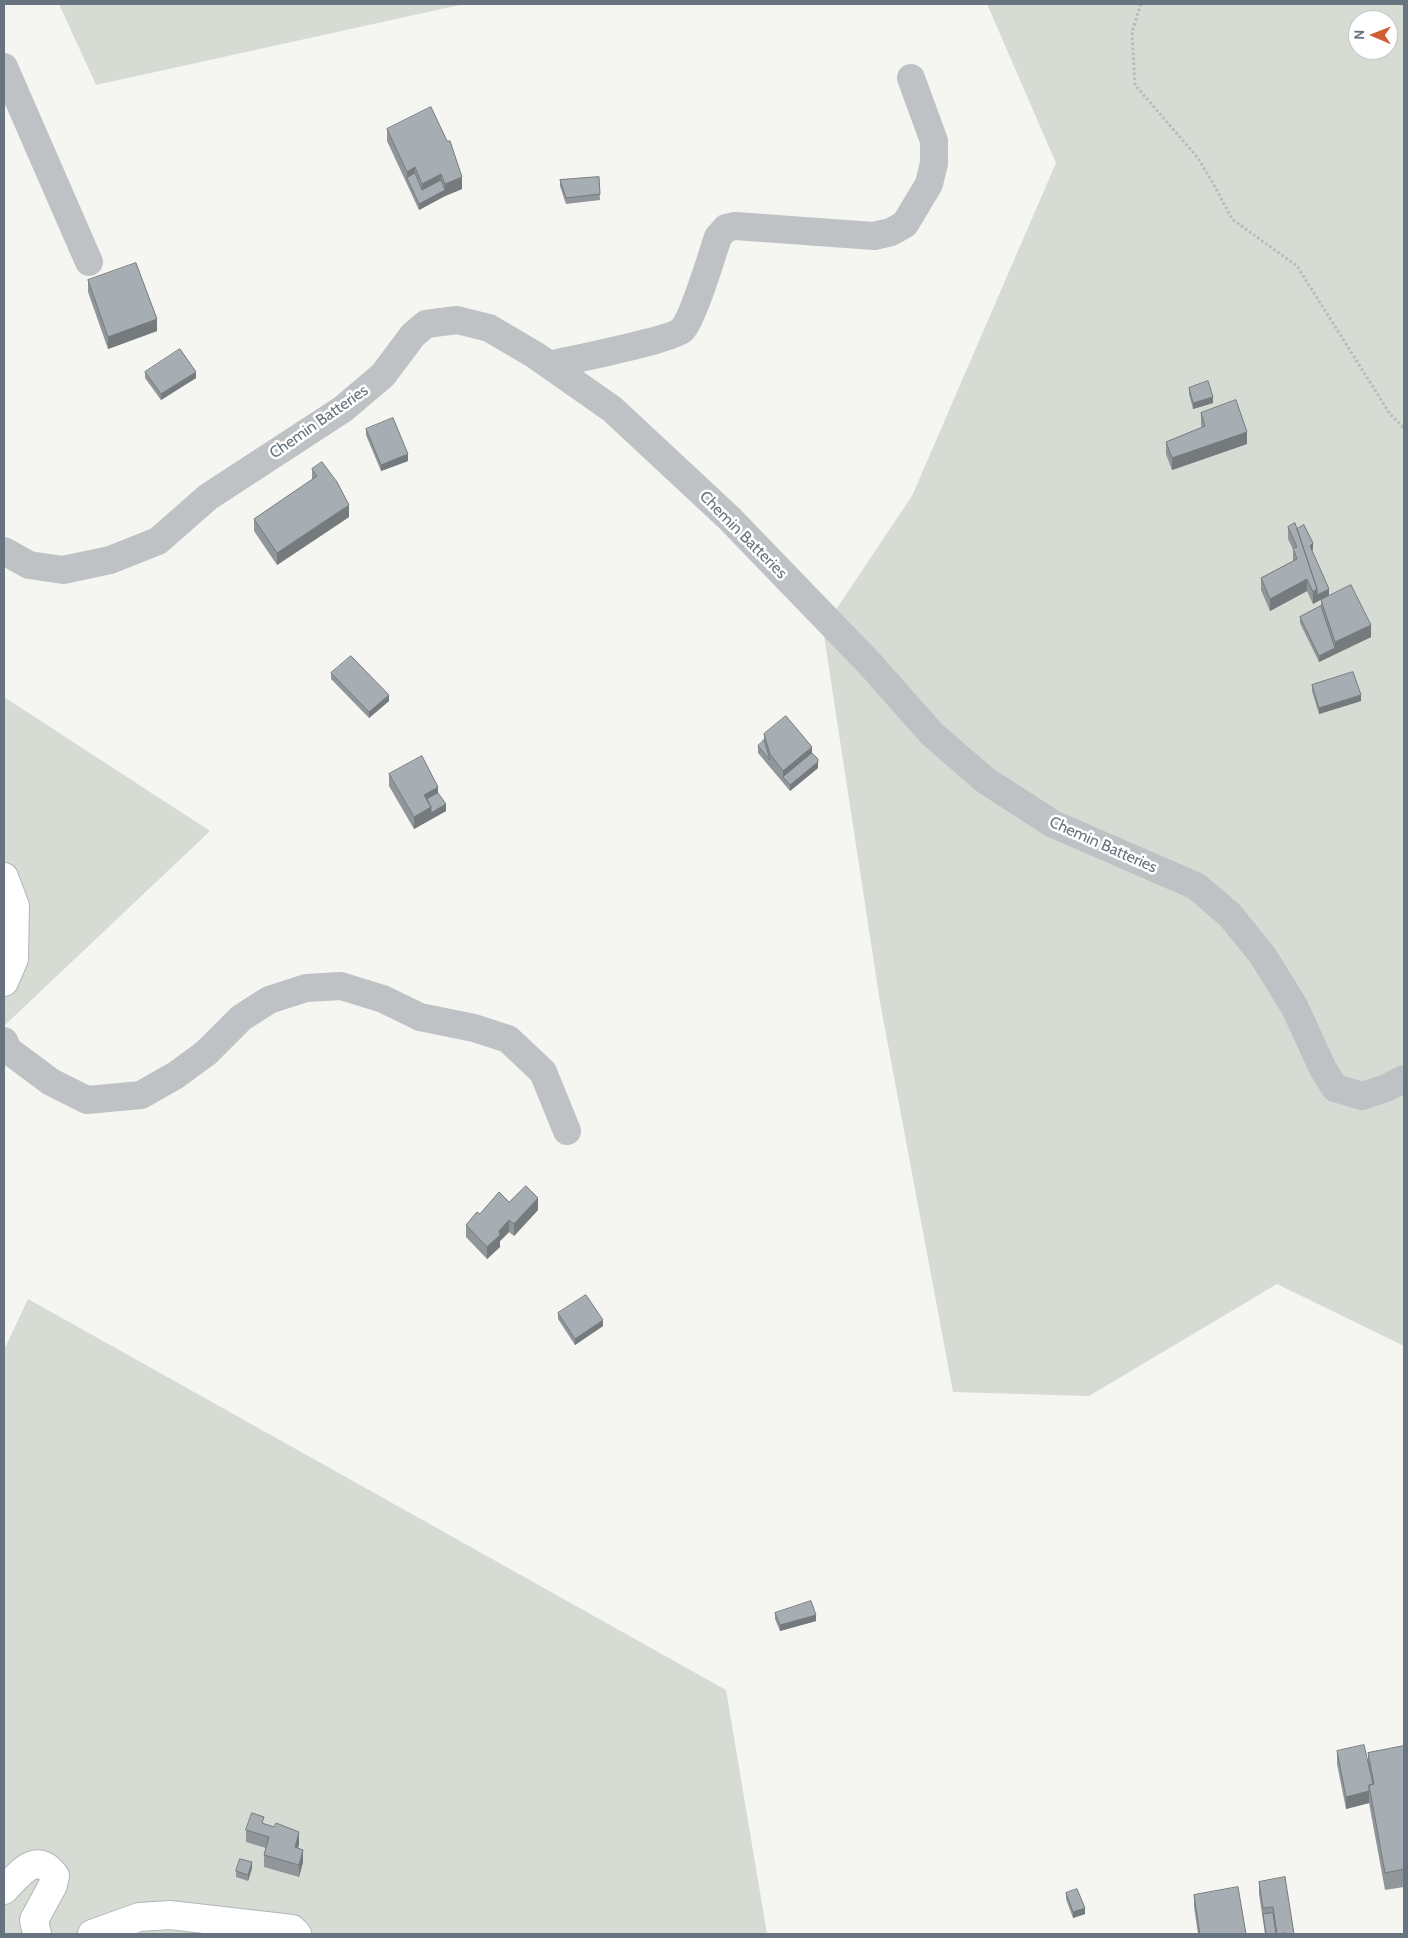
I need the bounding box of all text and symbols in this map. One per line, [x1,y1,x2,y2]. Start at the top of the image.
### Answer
north arrow [1348,10,1398,60]
text: N [1350,30,1368,40]
street label: Chemin Batteries [266,381,372,463]
street label: Chemin Batteries [695,487,791,583]
street label: Chemin Batteries [1046,813,1160,877]

